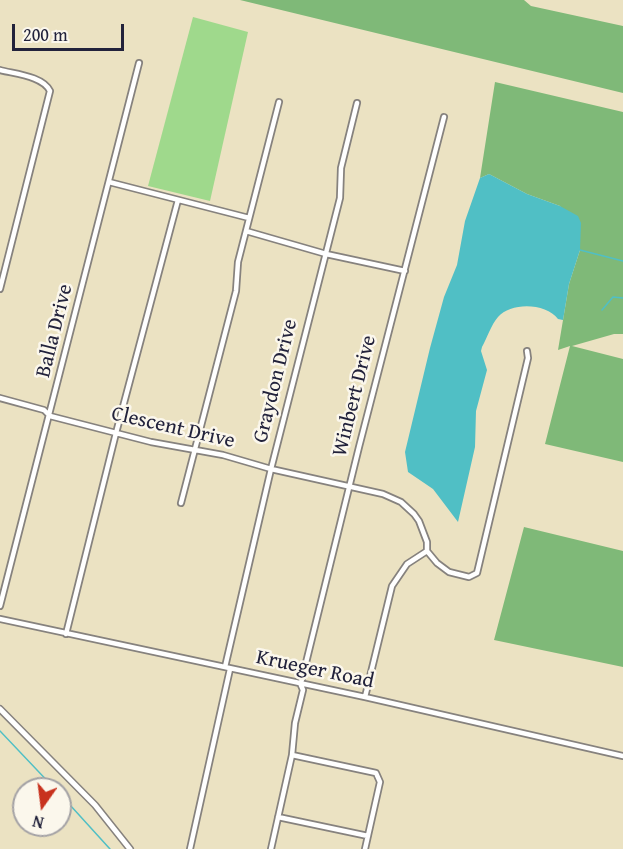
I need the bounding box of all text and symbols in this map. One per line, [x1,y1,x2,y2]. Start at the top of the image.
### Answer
scale bar [15,12,128,50]
text: 200 m [23,21,68,48]
street label: Balla Drive [31,282,79,380]
street label: Graydon Drive [248,316,304,446]
street label: Winbert Drive [328,333,382,459]
street label: Clescent Drive [109,402,237,454]
street label: Krueger Road [254,645,376,695]
north arrow [12,777,72,837]
text: N [30,810,46,835]

